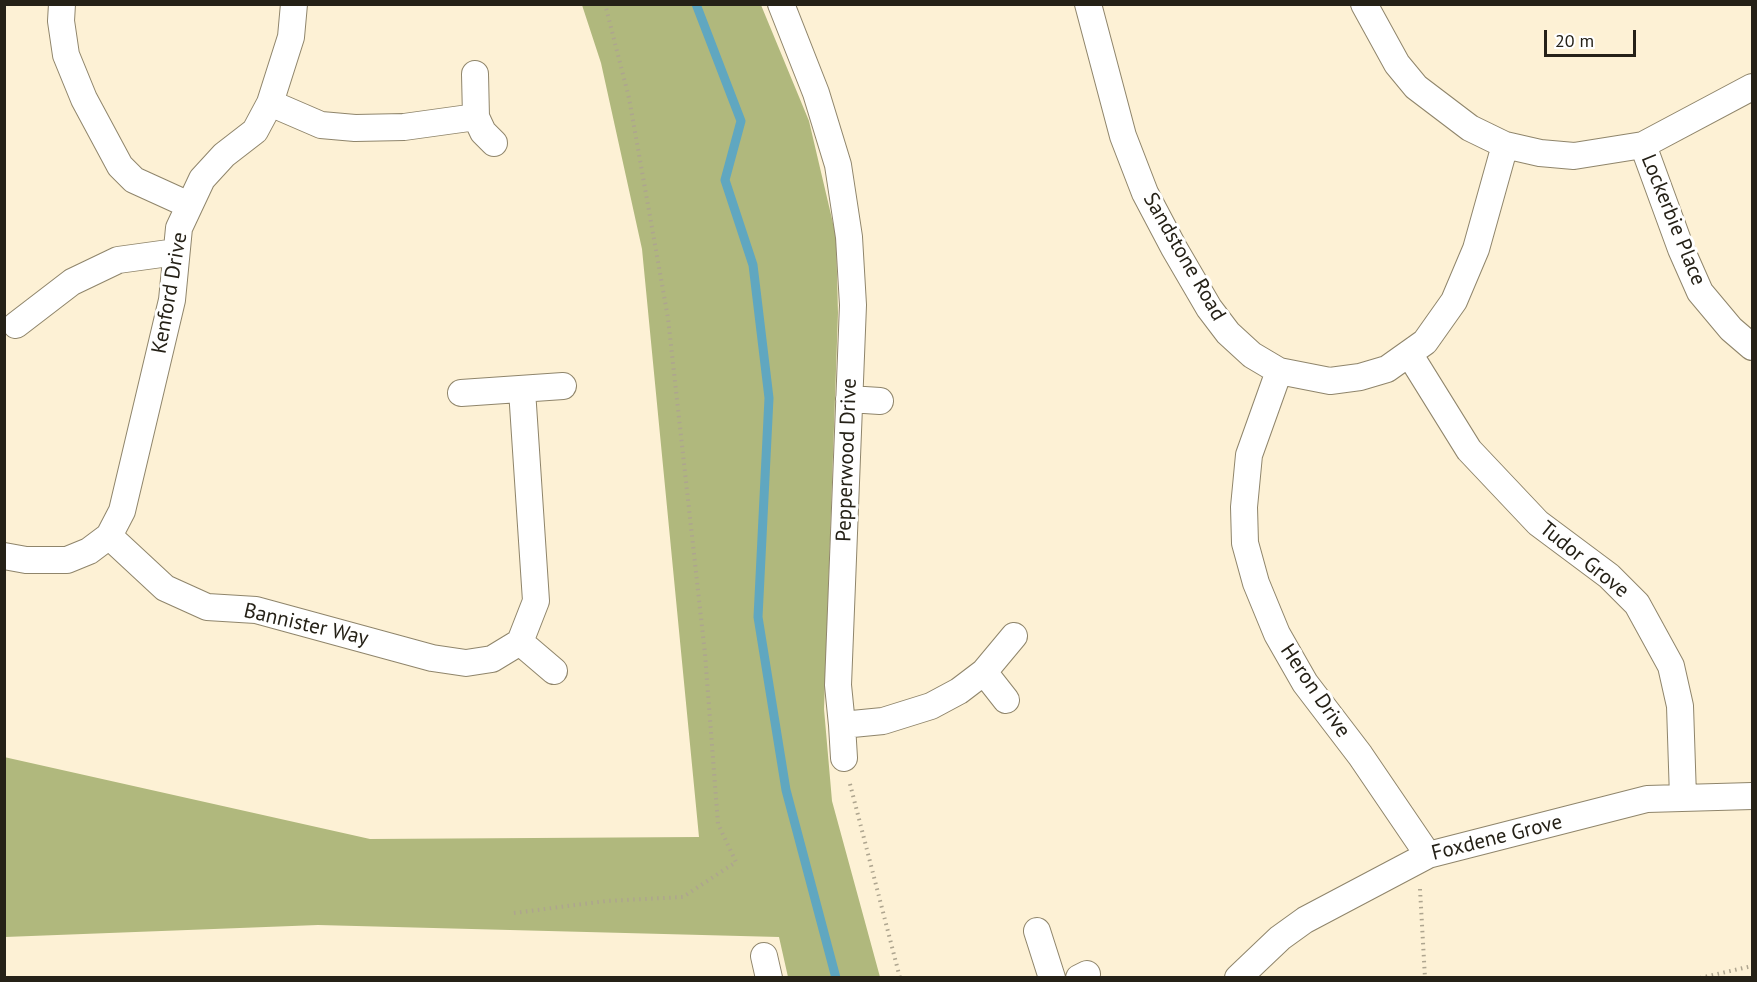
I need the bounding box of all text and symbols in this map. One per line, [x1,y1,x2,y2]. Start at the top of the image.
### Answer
scale bar [1547,18,1638,56]
text: 20 m [1555,29,1594,52]
street label: Lockerbie Place [1635,151,1711,289]
street label: Sandstone Road [1137,189,1231,325]
street label: Kenford Drive [147,230,193,356]
street label: Pepperwood Drive [832,378,862,542]
street label: Tudor Grove [1534,516,1634,604]
street label: Bannister Way [241,598,371,652]
street label: Heron Drive [1275,639,1355,743]
street label: Foxdene Grove [1429,810,1565,866]

